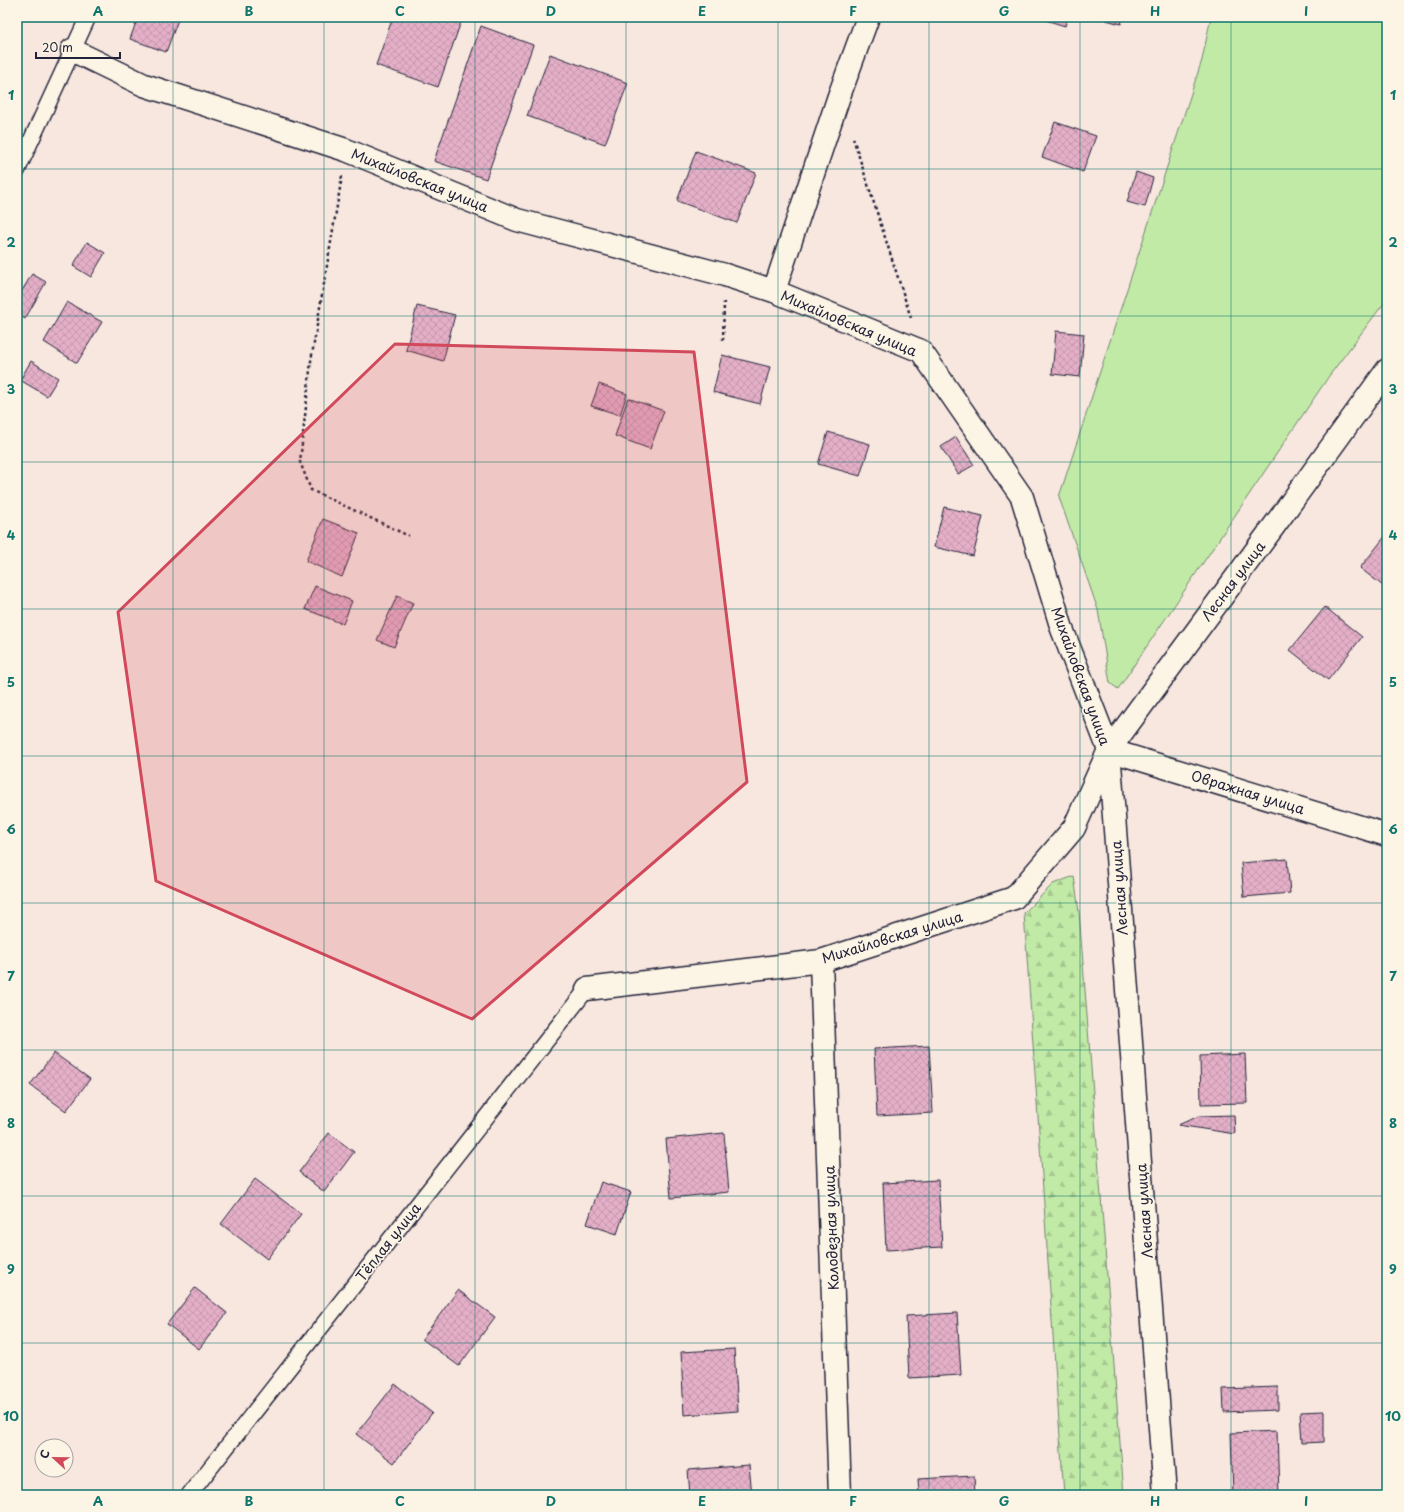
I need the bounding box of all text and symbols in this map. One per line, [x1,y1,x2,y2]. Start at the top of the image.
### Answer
text: A [93,1,103,20]
text: B [245,1,254,20]
text: C [395,1,405,20]
text: D [546,1,556,20]
text: E [698,1,706,20]
text: F [849,1,857,20]
text: G [999,1,1009,20]
text: H [1150,1,1160,20]
text: I [1304,1,1308,20]
scale bar [36,34,120,60]
text: 20 m [42,38,73,56]
text: 1 [8,85,14,104]
text: 1 [1390,85,1396,104]
street label: Михайловская улица [348,143,492,217]
text: 2 [6,232,16,251]
text: 2 [1388,232,1398,251]
street label: Михайловская улица [778,285,921,361]
text: 3 [7,379,16,398]
text: 3 [1389,379,1398,398]
text: 4 [7,525,16,544]
text: 4 [1389,525,1398,544]
street label: Лесная улица [1196,537,1270,625]
street label: Михайловская улица [1046,604,1116,749]
text: 5 [7,672,15,691]
text: 5 [1389,672,1397,691]
street label: Овражная улица [1189,765,1308,819]
text: 6 [6,819,16,838]
text: 6 [1388,819,1398,838]
street label: Лесная улица [1105,840,1133,936]
street label: Михайловская улица [819,906,965,968]
text: 7 [7,966,15,985]
text: 7 [1389,966,1397,985]
text: 8 [7,1113,15,1132]
text: 8 [1389,1113,1397,1132]
street label: Лесная улица [1130,1163,1158,1259]
street label: Колодезная улица [818,1165,844,1291]
street label: Тёплая улица [350,1198,426,1286]
text: 9 [7,1259,15,1278]
text: 9 [1389,1259,1397,1278]
text: 10 [3,1406,19,1425]
text: 10 [1385,1406,1401,1425]
north arrow [34,1438,74,1478]
text: С [35,1447,54,1461]
text: A [93,1491,103,1510]
text: B [245,1491,254,1510]
text: C [395,1491,405,1510]
text: D [546,1491,556,1510]
text: E [698,1491,706,1510]
text: F [849,1491,857,1510]
text: G [999,1491,1009,1510]
text: H [1150,1491,1160,1510]
text: I [1304,1491,1308,1510]

